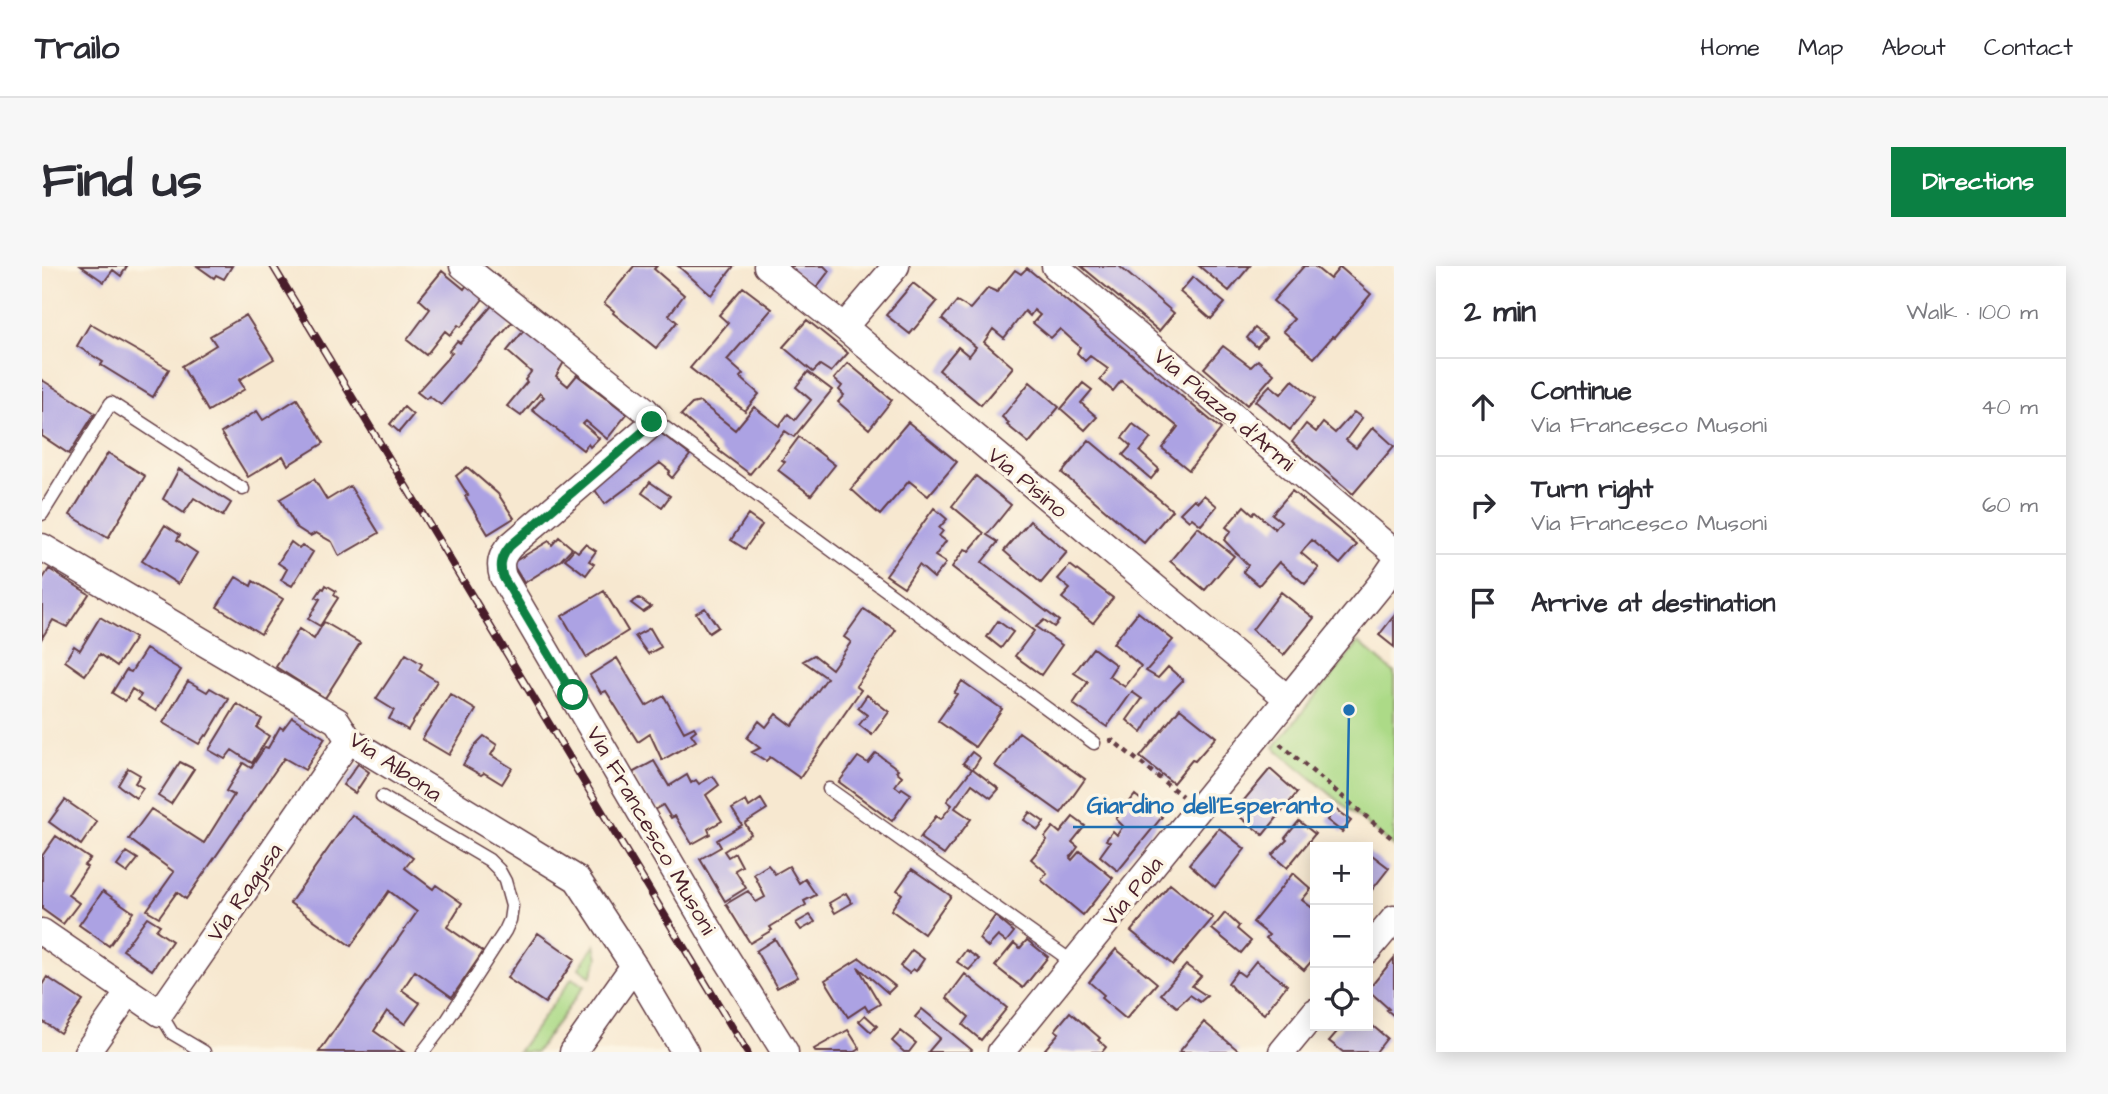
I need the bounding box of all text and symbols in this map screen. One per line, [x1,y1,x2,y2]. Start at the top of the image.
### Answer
text: Trailo [35,25,119,71]
text: Home [1700,31,1760,65]
text: Map [1798,31,1843,65]
text: About [1881,31,1946,65]
text: Contact [1984,31,2073,65]
button: Directions [1891,147,2066,217]
text: Find us [42,148,202,216]
text: 2 min [1464,291,1536,333]
text: Walk · 100 m [1906,296,2038,328]
street label: Via Piazza d'Armi [1146,341,1303,479]
text: Continue [1531,373,1632,409]
icon: ahead [1464,388,1502,426]
text: 40 m [1981,391,2038,423]
route end [636,406,667,437]
text: Via Francesco Musoni [1531,409,1767,441]
street label: Via Pisino [980,440,1075,526]
text: Turn right [1531,471,1653,507]
icon: right [1464,486,1502,524]
text: 60 m [1982,489,2038,521]
text: Via Francesco Musoni [1531,507,1767,539]
icon: arrive [1464,584,1502,622]
text: Arrive at destination [1531,585,1776,621]
route start [557,679,588,710]
street label: Via Francesco Musoni [578,720,724,941]
street label: Via Albona [342,724,449,810]
callout: Giardino dell'Esperanto [1073,782,1347,827]
text: Giardino dell'Esperanto [1087,789,1334,823]
street label: Via Ragusa [199,837,292,949]
map controls [1310,842,1373,1031]
button: + [1310,842,1373,905]
street label: Via Pola [1095,850,1171,933]
button: − [1310,905,1373,968]
button: locate [1310,968,1373,1031]

